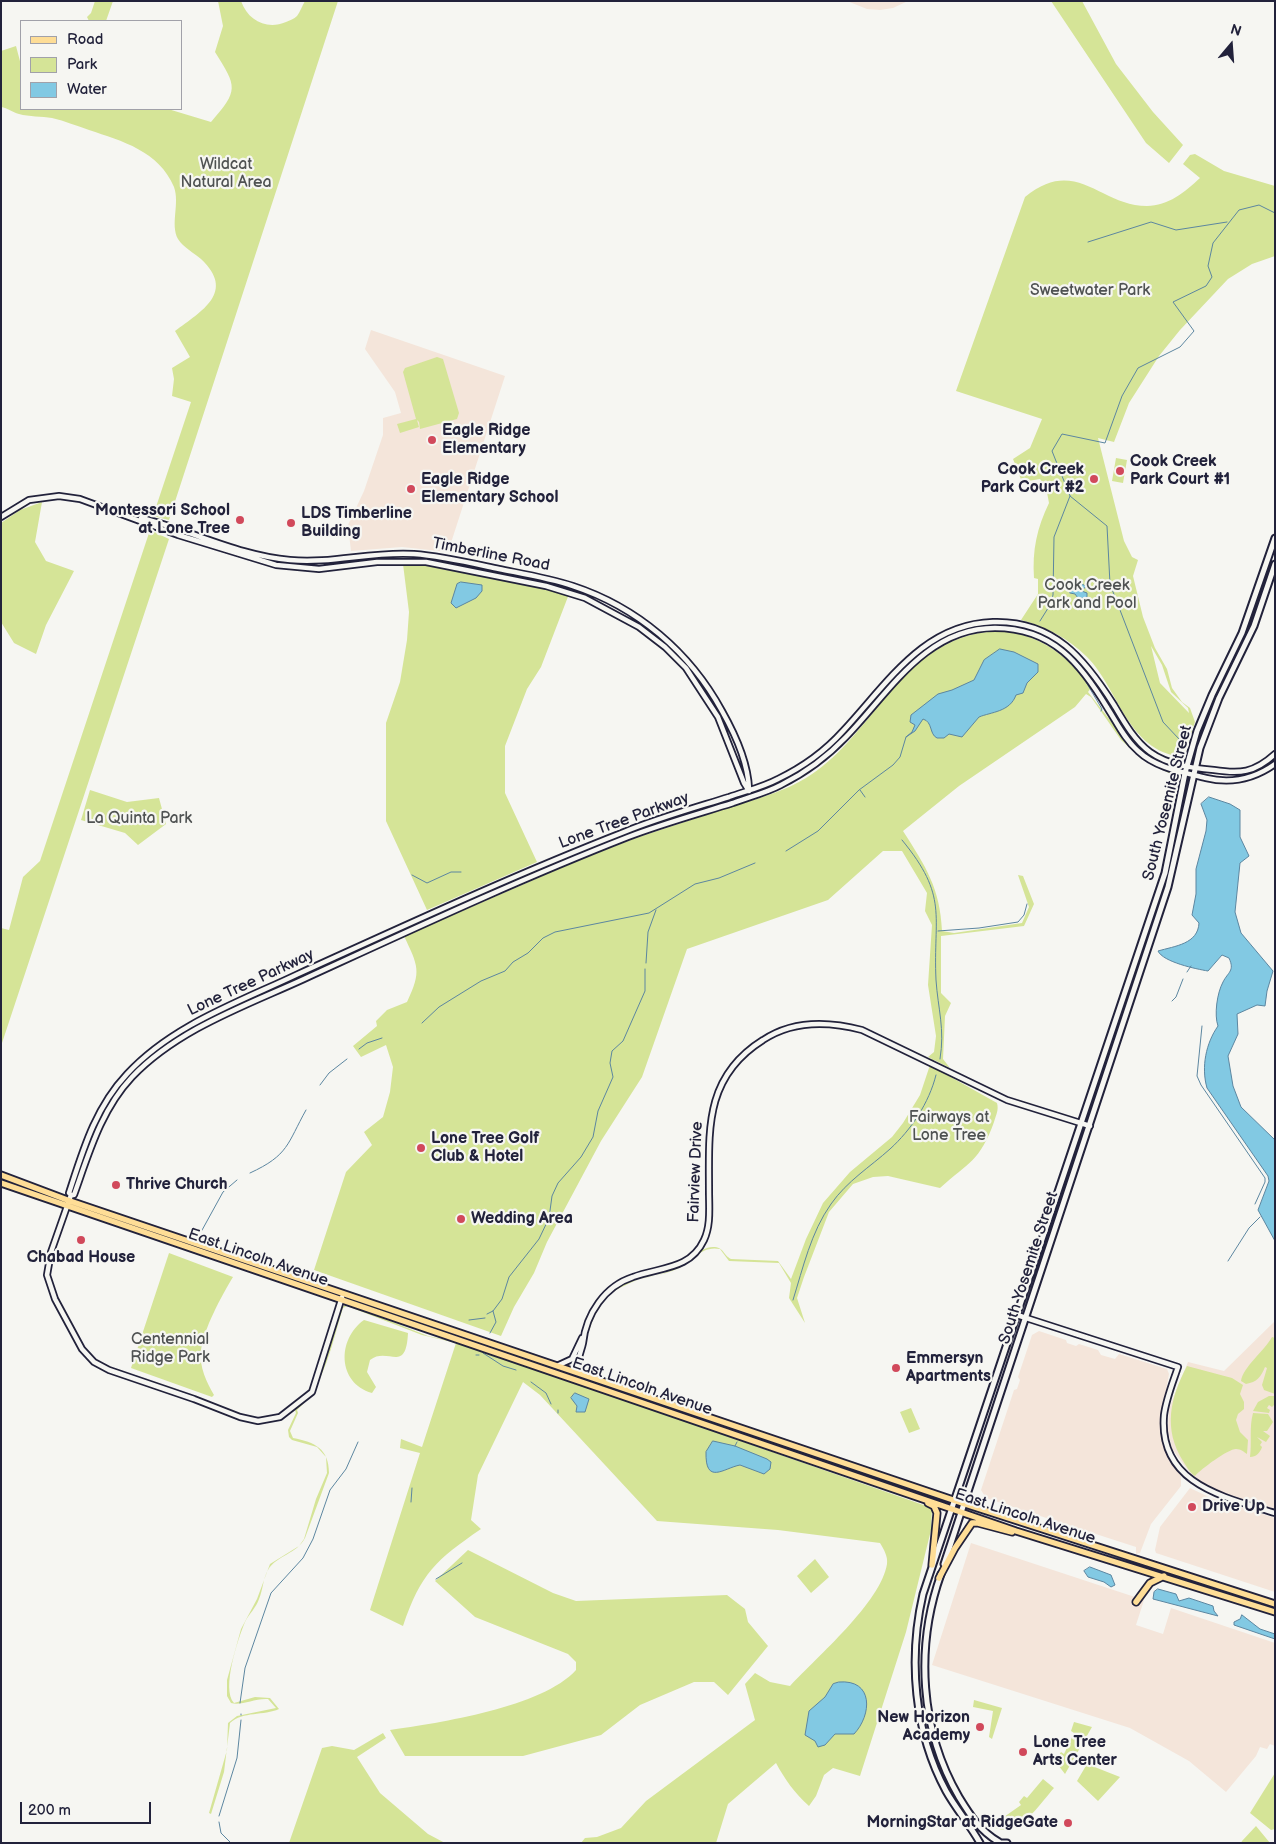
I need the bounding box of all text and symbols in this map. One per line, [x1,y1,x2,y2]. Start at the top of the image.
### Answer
legend [20,20,182,110]
north arrow [1206,20,1256,70]
text: N [1228,21,1243,40]
text: Road [67,30,103,49]
text: Park [67,55,97,74]
text: Water [67,80,107,99]
park label: Wildcat Natural Area [180,155,272,193]
park label: Sweetwater Park [1030,281,1150,301]
place label: Eagle Ridge Elementary [442,421,530,459]
marker: Eagle Ridge Elementary [426,434,438,446]
place label: Cook Creek Park Court #1 [1130,452,1230,490]
place label: Cook Creek Park Court #2 [981,460,1084,498]
marker: Cook Creek Park Court #1 [1114,465,1126,477]
place label: Eagle Ridge Elementary School [421,470,558,508]
marker: Cook Creek Park Court #2 [1088,473,1100,485]
marker: Eagle Ridge Elementary School [405,483,417,495]
place label: Montessori School at Lone Tree [95,501,230,539]
place label: LDS Timberline Building [301,504,412,542]
marker: Montessori School at Lone Tree [234,514,246,526]
marker: LDS Timberline Building [285,517,297,529]
street label: Timberline Road [431,534,551,576]
park label: Cook Creek Park and Pool [1037,576,1137,614]
street label: South Yosemite Street [1139,723,1197,883]
street label: Lone Tree Parkway [556,789,692,853]
park label: La Quinta Park [86,809,192,829]
street label: Lone Tree Parkway [185,945,317,1021]
park label: Fairways at Lone Tree [909,1108,989,1146]
street label: Fairview Drive [685,1121,707,1223]
place label: Lone Tree Golf Club & Hotel [431,1129,539,1167]
marker: Lone Tree Golf Club & Hotel [415,1142,427,1154]
place label: Thrive Church [126,1175,227,1195]
marker: Thrive Church [110,1179,122,1191]
street label: South Yosemite Street [995,1189,1063,1347]
place label: Wedding Area [471,1209,573,1229]
marker: Wedding Area [455,1213,467,1225]
street label: East Lincoln Avenue [185,1225,331,1291]
marker: Chabad House [75,1234,87,1246]
place label: Chabad House [27,1248,135,1268]
park label: Centennial Ridge Park [130,1330,210,1368]
place label: Emmersyn Apartments [906,1349,991,1387]
street label: East Lincoln Avenue [569,1354,715,1420]
marker: Emmersyn Apartments [890,1362,902,1374]
street label: East Lincoln Avenue [952,1485,1098,1549]
place label: Drive Up [1202,1497,1265,1517]
marker: Drive Up [1186,1501,1198,1513]
place label: New Horizon Academy [877,1708,970,1746]
marker: New Horizon Academy [974,1721,986,1733]
place label: Lone Tree Arts Center [1033,1733,1117,1771]
marker: Lone Tree Arts Center [1017,1746,1029,1758]
scale bar [22,1792,154,1824]
text: 200 m [28,1801,71,1820]
place label: MorningStar at RidgeGate [867,1813,1058,1833]
marker: MorningStar at RidgeGate [1062,1817,1074,1829]

